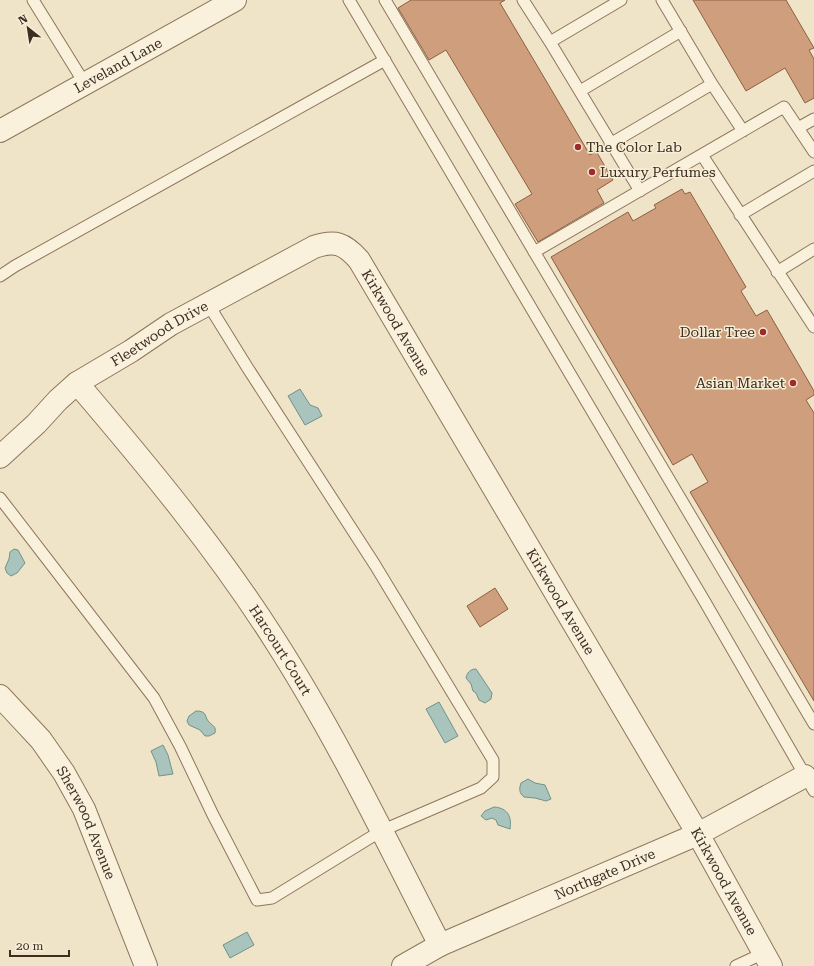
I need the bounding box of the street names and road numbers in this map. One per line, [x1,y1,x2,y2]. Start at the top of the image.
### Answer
street label: Leveland Lane [71,34,165,96]
street label: Kirkwood Avenue [358,267,434,379]
street label: Fleetwood Drive [108,298,211,369]
street label: Kirkwood Avenue [523,546,598,658]
street label: Harcourt Court [246,602,315,698]
street label: Sherwood Avenue [54,763,119,882]
street label: Kirkwood Avenue [688,825,760,938]
street label: Northgate Drive [552,845,658,903]

